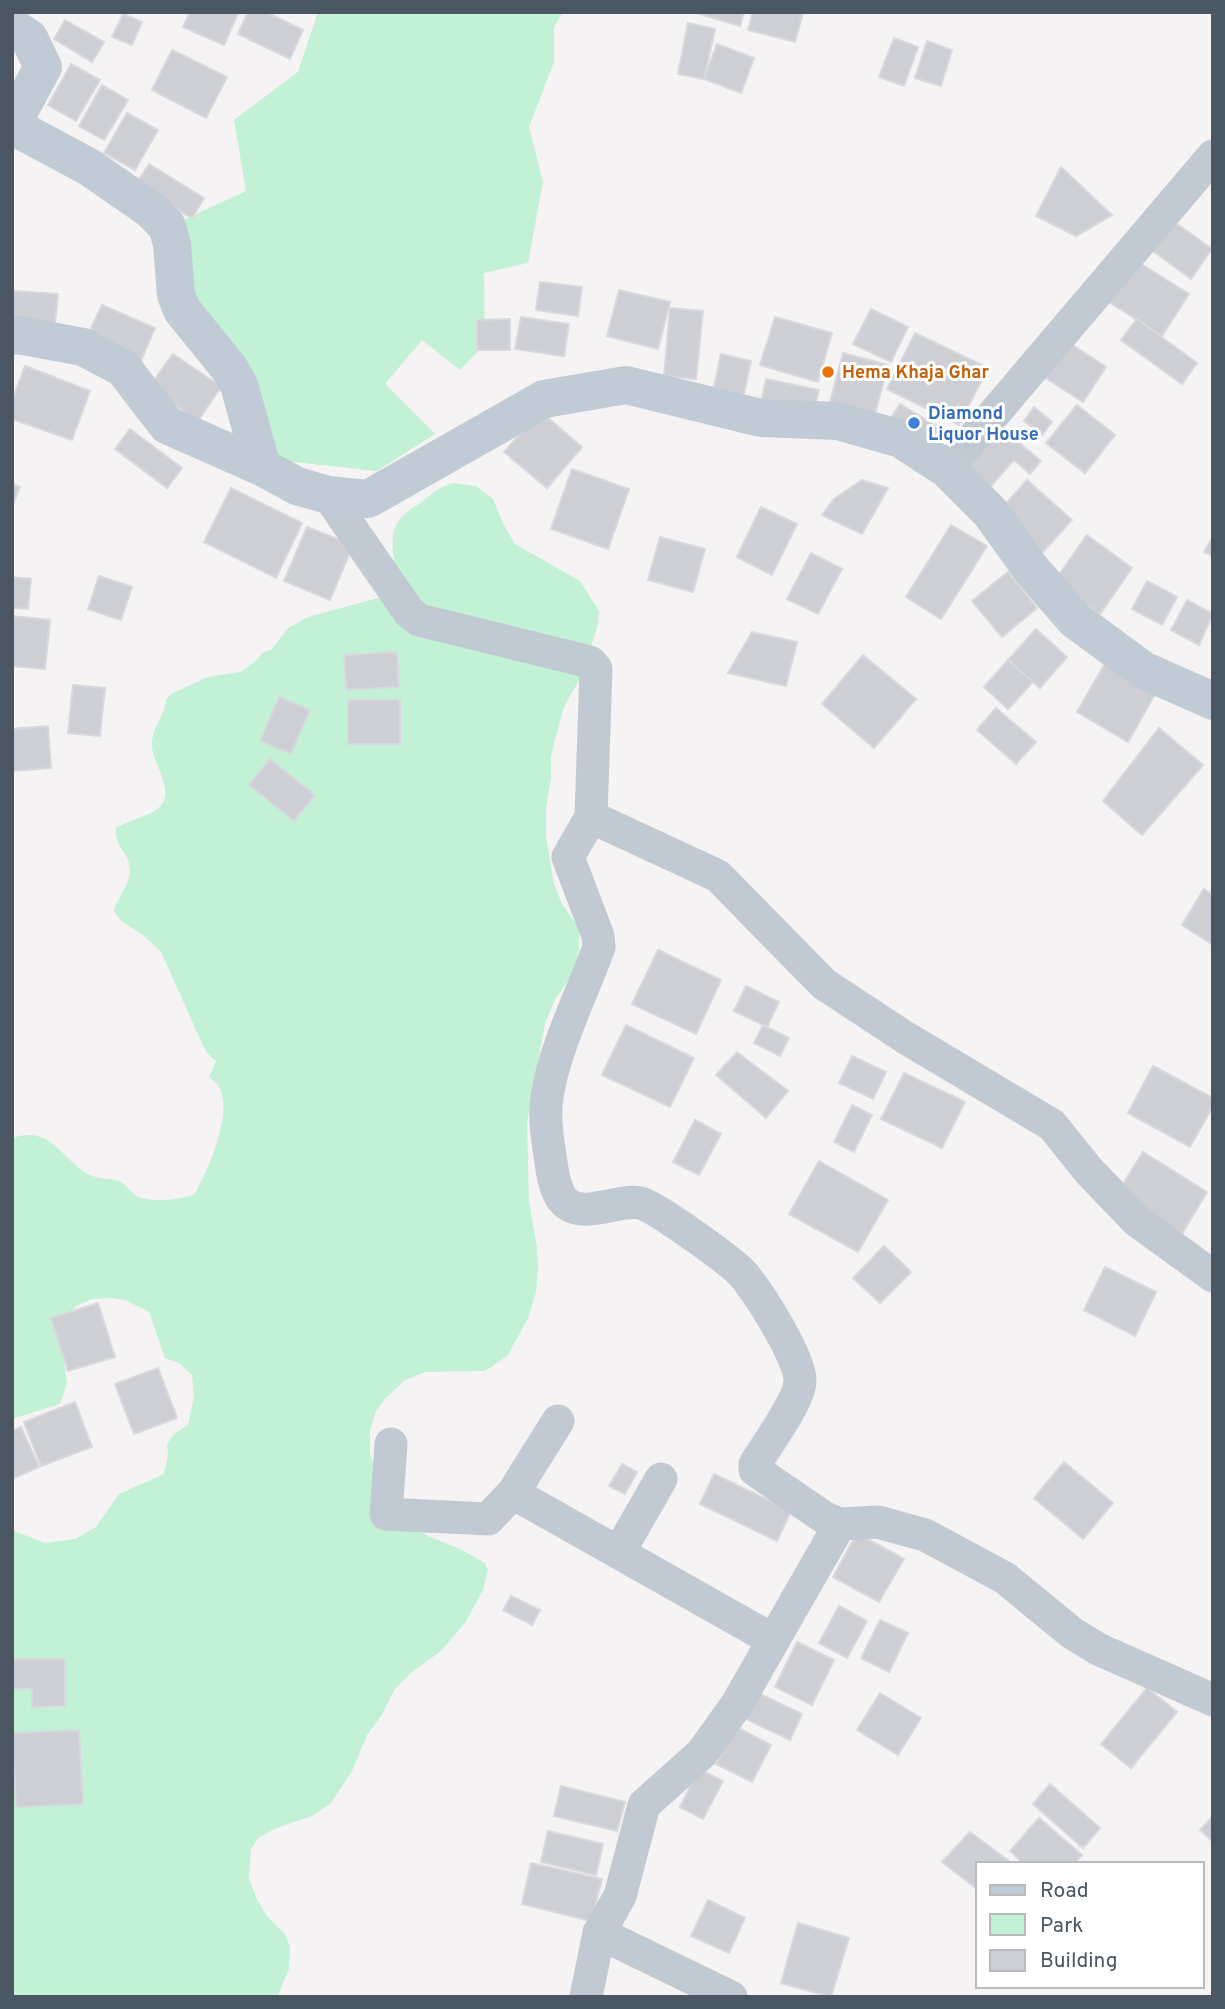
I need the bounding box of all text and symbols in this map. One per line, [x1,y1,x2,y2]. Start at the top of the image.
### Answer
place label: Hema Khaja Ghar [842,362,989,385]
marker: Hema Khaja Ghar [820,364,836,380]
place label: Diamond Liquor House [928,403,1039,447]
marker: Diamond Liquor House [906,415,922,431]
legend [976,1862,1204,1988]
text: Road [1040,1878,1089,1905]
text: Park [1040,1913,1083,1940]
text: Building [1040,1948,1118,1975]

